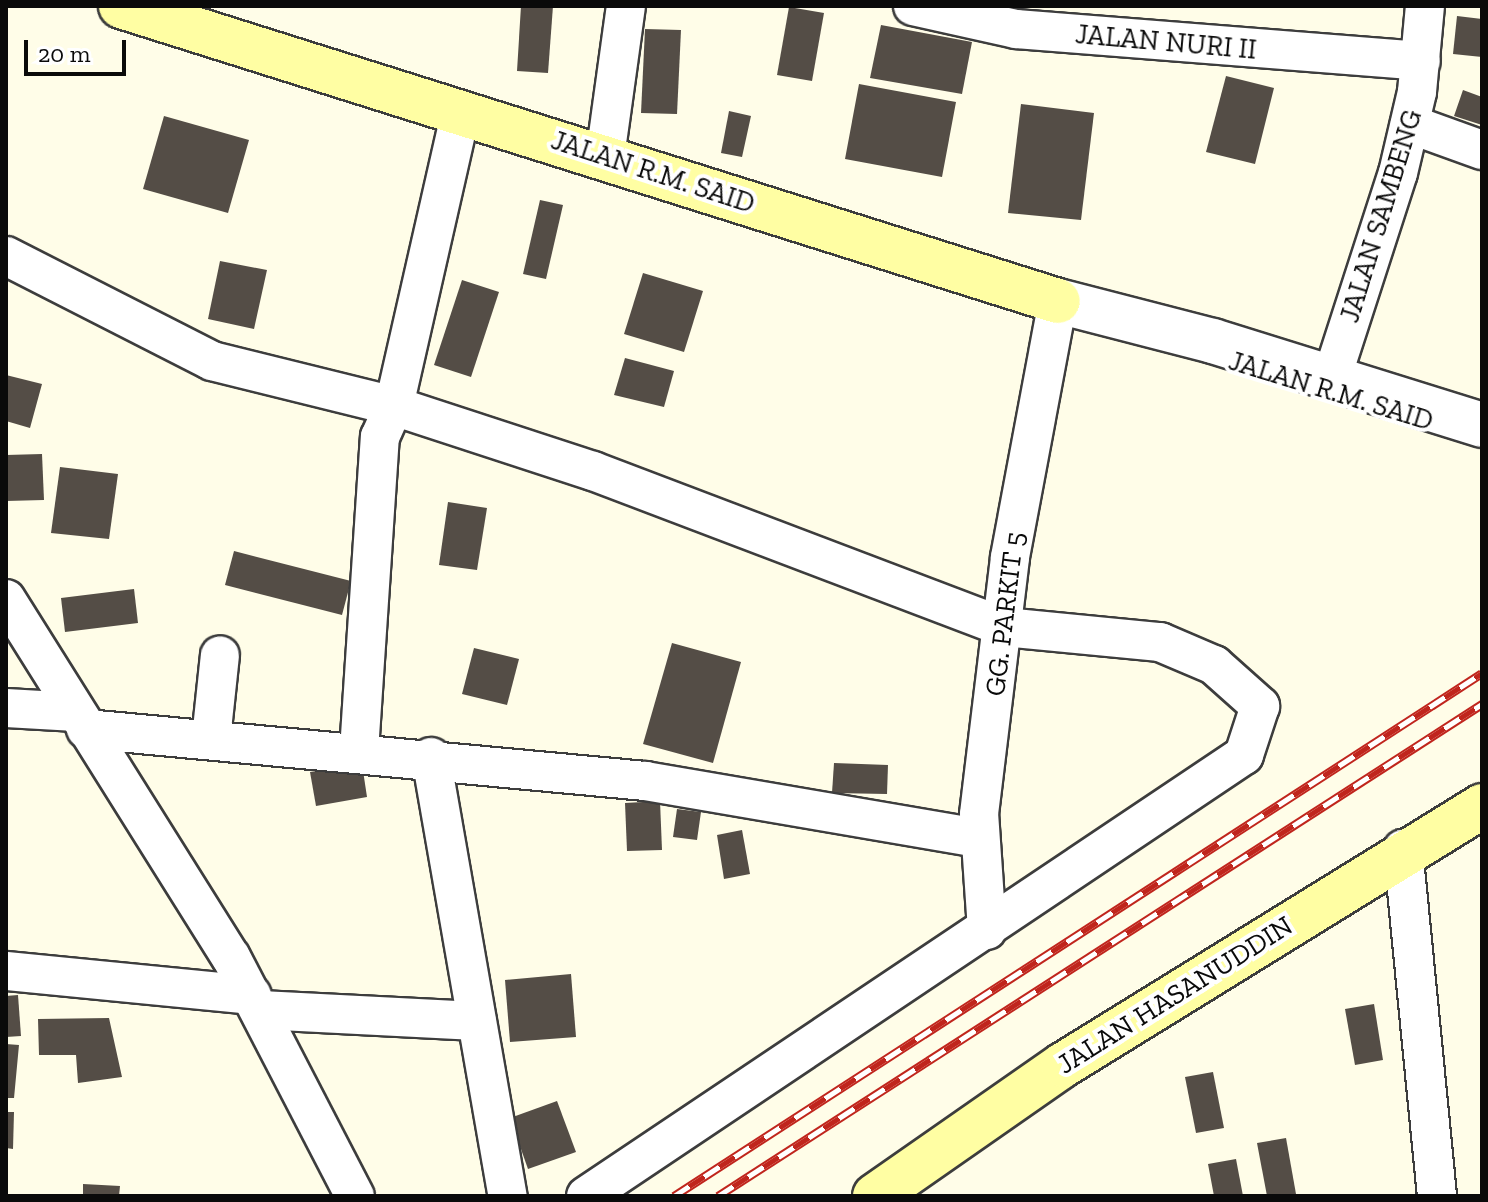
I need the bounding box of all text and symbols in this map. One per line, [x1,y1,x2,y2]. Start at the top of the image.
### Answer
street label: JALAN NURI II [1074,17,1258,67]
scale bar [28,24,130,74]
text: 20 m [38,39,90,68]
street label: JALAN SAMBENG [1333,106,1429,326]
street label: JALAN R.M. SAID [547,123,759,221]
street label: JALAN R.M. SAID [1225,344,1437,438]
street label: GG. PARKIT 5 [978,530,1032,698]
street label: JALAN HASANUDDIN [1051,909,1299,1081]

